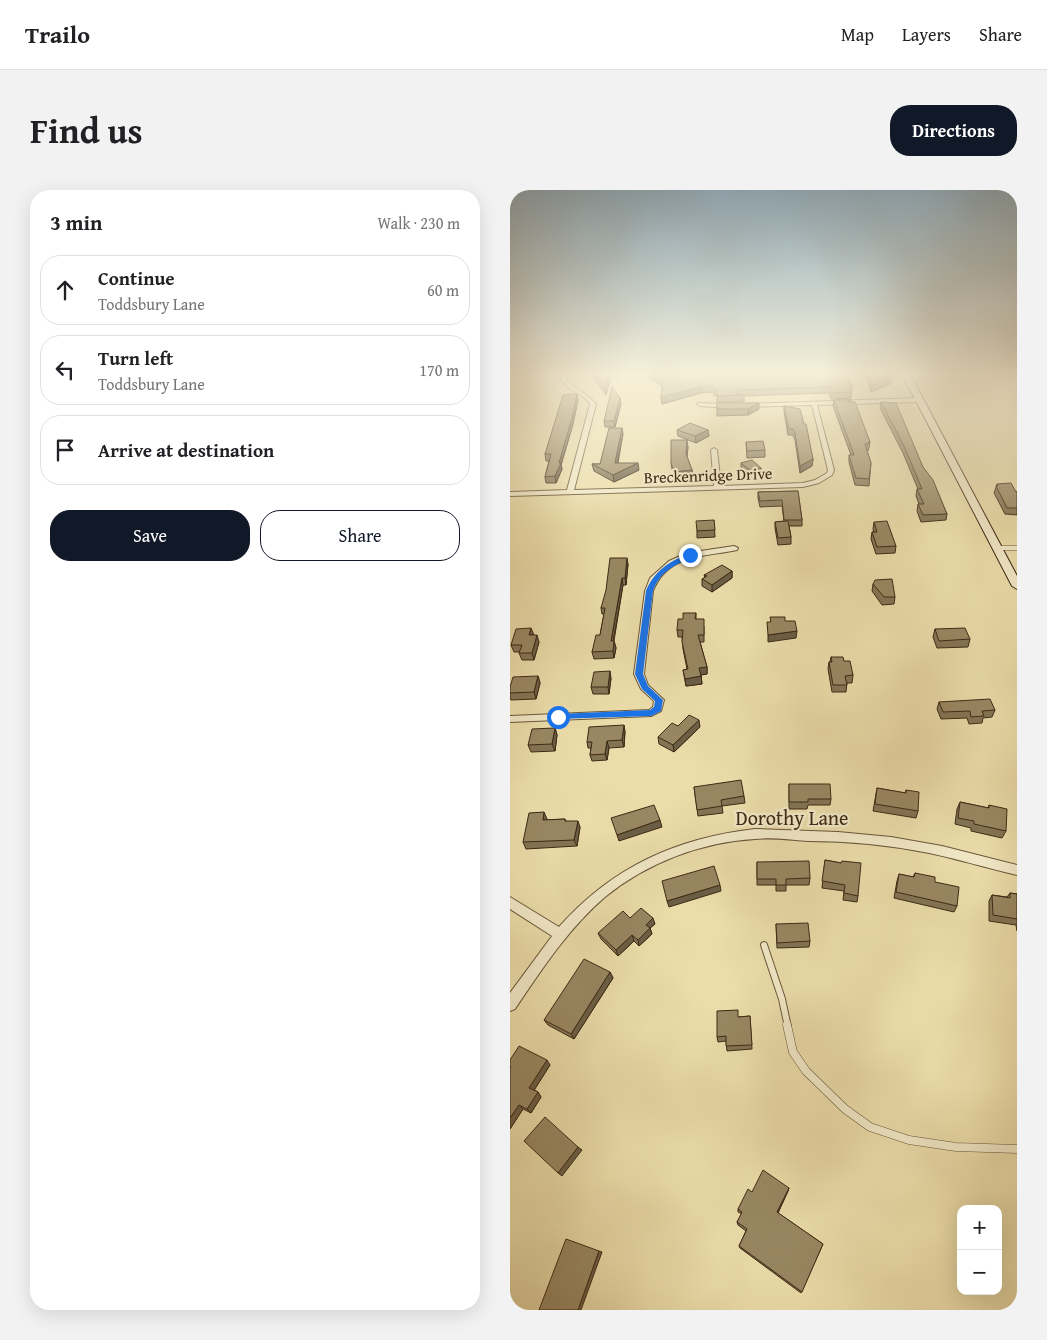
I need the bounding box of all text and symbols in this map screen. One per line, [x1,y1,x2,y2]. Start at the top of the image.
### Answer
text: Trailo [25,17,90,52]
text: Map [841,21,874,48]
text: Layers [902,21,951,48]
text: Share [979,21,1022,48]
text: Find us [30,105,143,156]
button: Directions [890,105,1017,156]
text: 3 min [50,207,102,238]
text: Walk · 230 m [377,211,460,235]
text: Continue [98,264,175,292]
icon: ahead [51,276,79,304]
text: 60 m [427,278,459,302]
text: Toddsbury Lane [98,292,205,316]
text: Turn left [98,344,173,372]
icon: left [51,356,79,384]
text: 170 m [419,358,459,382]
text: Toddsbury Lane [98,372,205,396]
icon: arrive [51,436,79,464]
text: Arrive at destination [98,436,274,464]
street label: Breckenridge Drive [643,461,773,489]
button: Save [50,510,250,561]
button: Share [260,510,460,561]
route end [679,544,702,567]
route start [547,706,570,729]
street label: Dorothy Lane [736,803,848,832]
map controls [957,1205,1002,1295]
button: + [957,1205,1002,1250]
button: − [957,1250,1002,1295]

